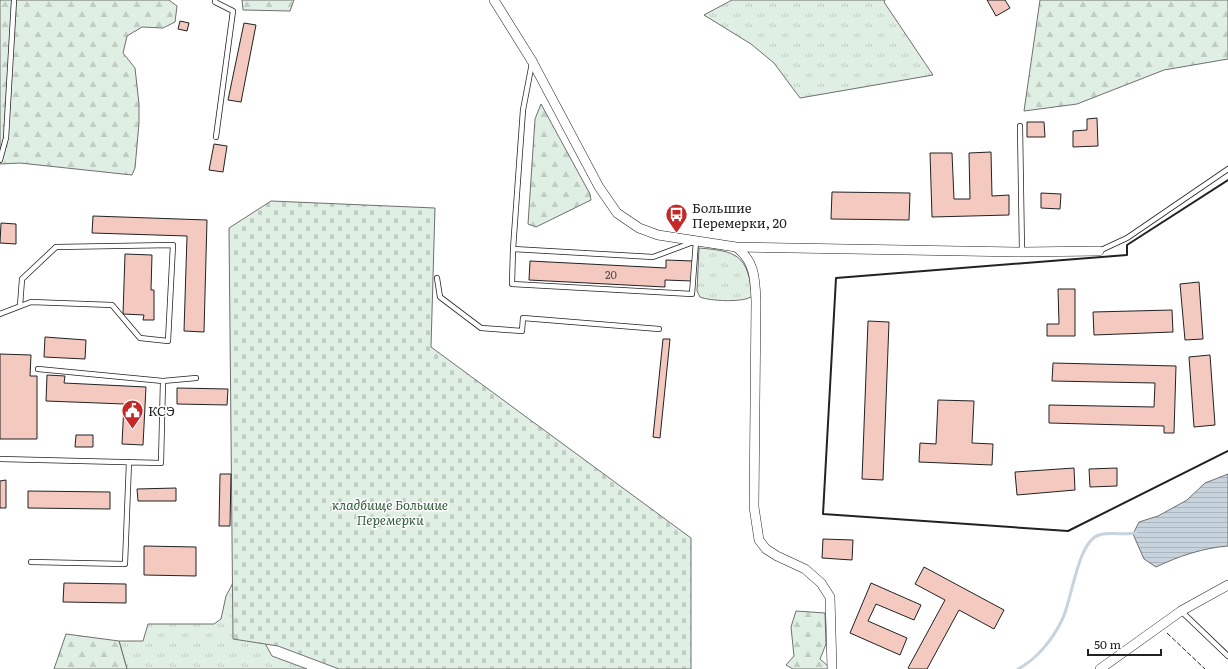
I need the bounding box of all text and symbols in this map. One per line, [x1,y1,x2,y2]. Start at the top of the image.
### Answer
place label: Большие Перемерки, 20 [692,198,787,232]
bus stop icon: Большие Перемерки, 20 [663,201,689,234]
house number: 20 [605,266,617,282]
public building icon: КСЭ [119,397,145,430]
place label: КСЭ [148,401,175,420]
park label: кладбище Большие Перемерки [332,495,448,529]
scale bar [1088,631,1161,657]
text: 50 m [1094,635,1121,653]

